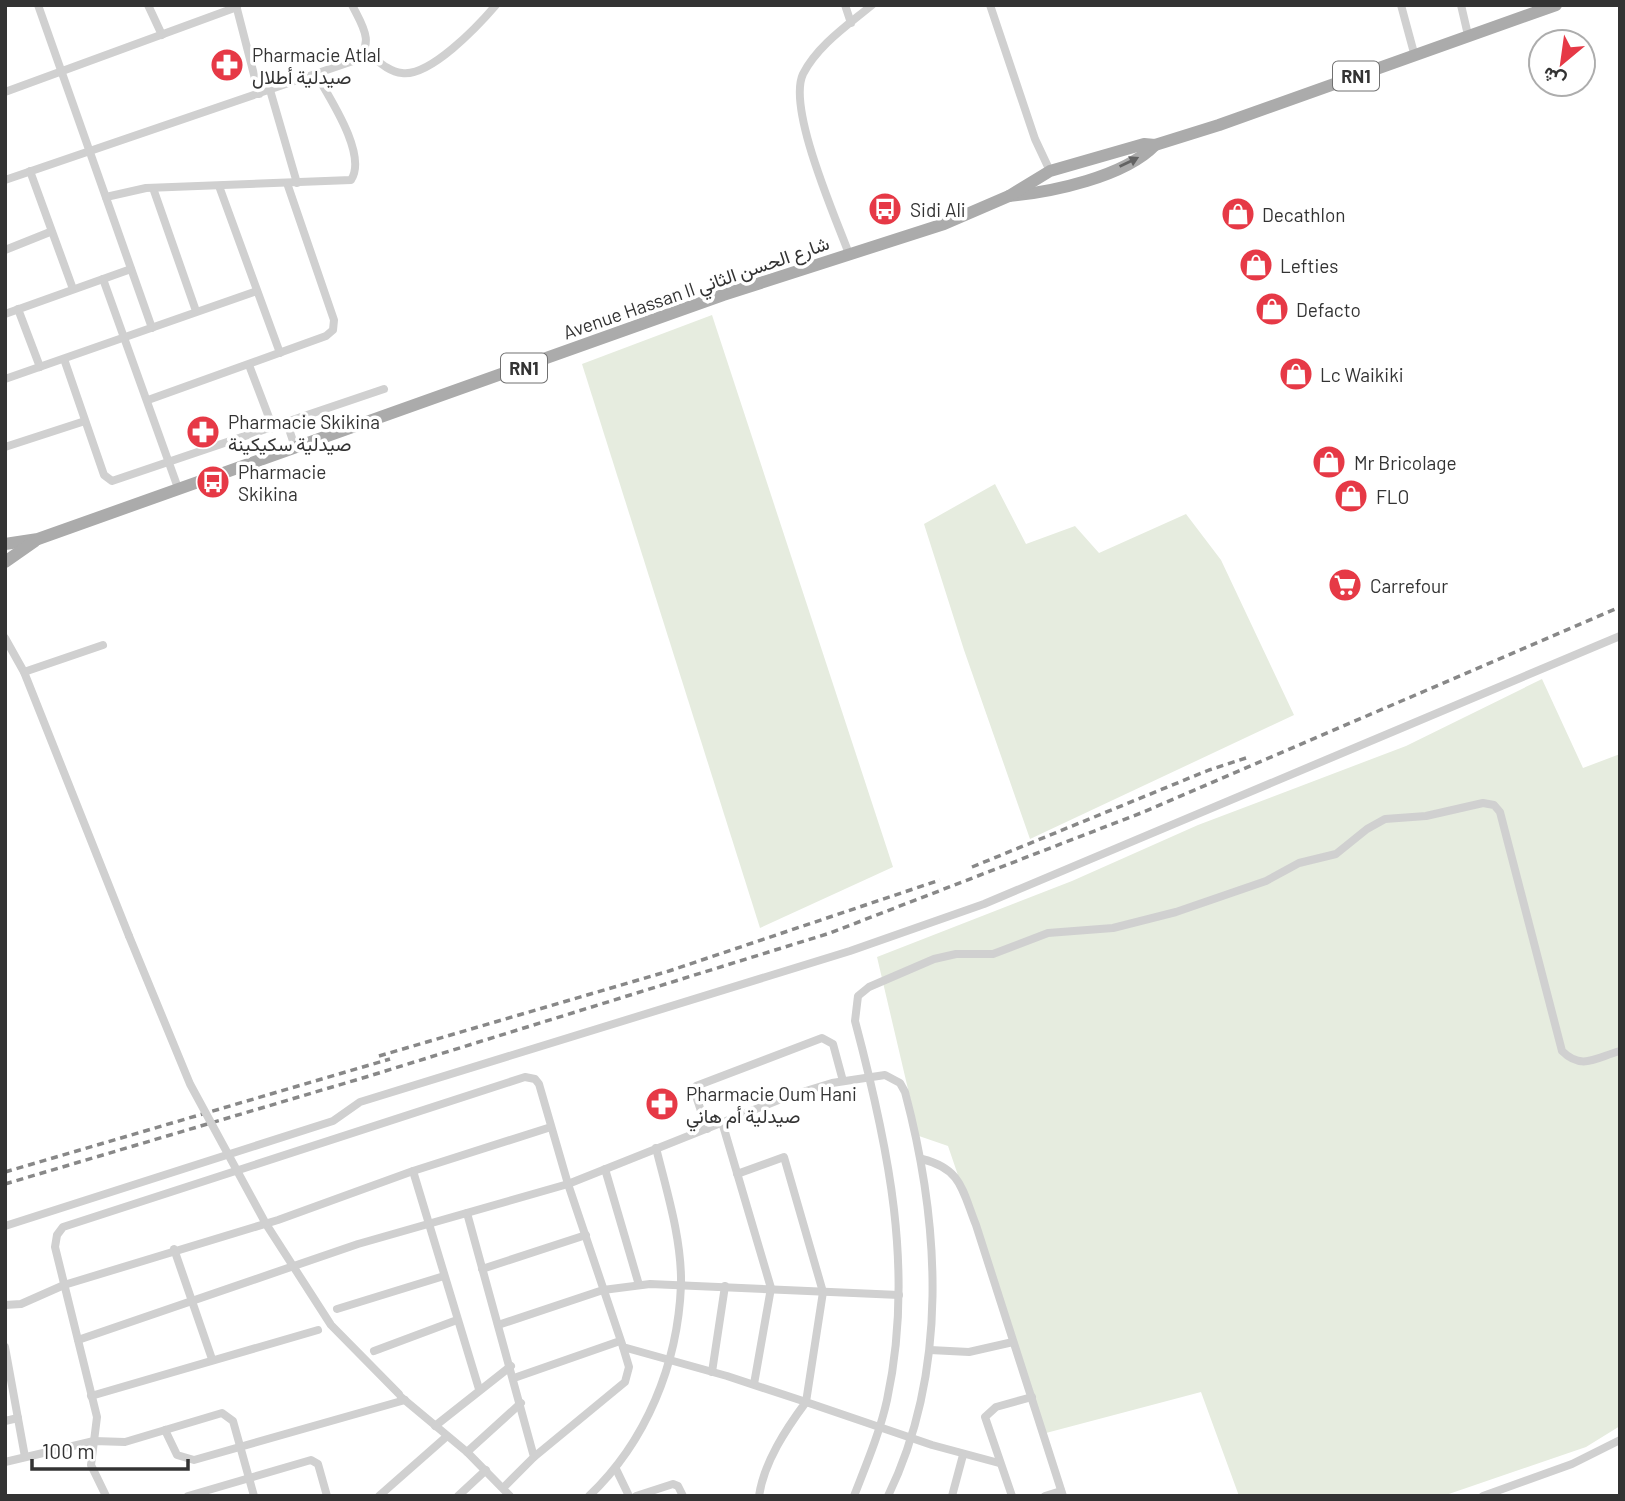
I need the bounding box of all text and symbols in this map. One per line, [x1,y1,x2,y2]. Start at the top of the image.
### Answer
north arrow [1527,28,1597,98]
place label: Pharmacie Atlal صيدلية أطلال [252,43,381,89]
pharmacy icon: Pharmacie Atlal صيدلية أطلال [208,46,246,84]
road number: RN1 [1333,62,1379,90]
text: ش [1538,62,1570,94]
one-way arrow [1119,156,1139,167]
bus stop icon: Sidi Ali [866,190,904,228]
shop icon: Decathlon [1219,195,1257,233]
place label: Sidi Ali [910,198,966,221]
place label: Decathlon [1262,203,1346,226]
street label: Avenue Hassan II شارع الحسن الثاني [560,231,834,348]
shop icon: Lefties [1237,246,1275,284]
place label: Lefties [1280,254,1338,277]
shop icon: Defacto [1253,290,1291,328]
place label: Defacto [1296,298,1361,321]
road number: RN1 [501,354,547,382]
shop icon: Lc Waikiki [1277,355,1315,393]
place label: Lc Waikiki [1320,363,1404,386]
place label: Pharmacie Skikina صيدلية سكيكينة [228,410,380,456]
pharmacy icon: Pharmacie Skikina صيدلية سكيكينة [184,413,222,451]
shop icon: Mr Bricolage [1310,443,1348,481]
place label: Mr Bricolage [1354,451,1457,474]
place label: Pharmacie Skikina [238,460,326,505]
bus stop icon: Pharmacie Skikina [194,463,232,501]
shop icon: FLO [1332,477,1370,515]
place label: FLO [1376,485,1409,508]
supermarket icon: Carrefour [1326,566,1364,604]
place label: Carrefour [1370,574,1448,597]
place label: Pharmacie Oum Hani صيدلية أم هاني [686,1082,857,1132]
pharmacy icon: Pharmacie Oum Hani صيدلية أم هاني [643,1085,681,1123]
scale bar [32,1428,187,1472]
text: 100 m [42,1438,95,1463]

